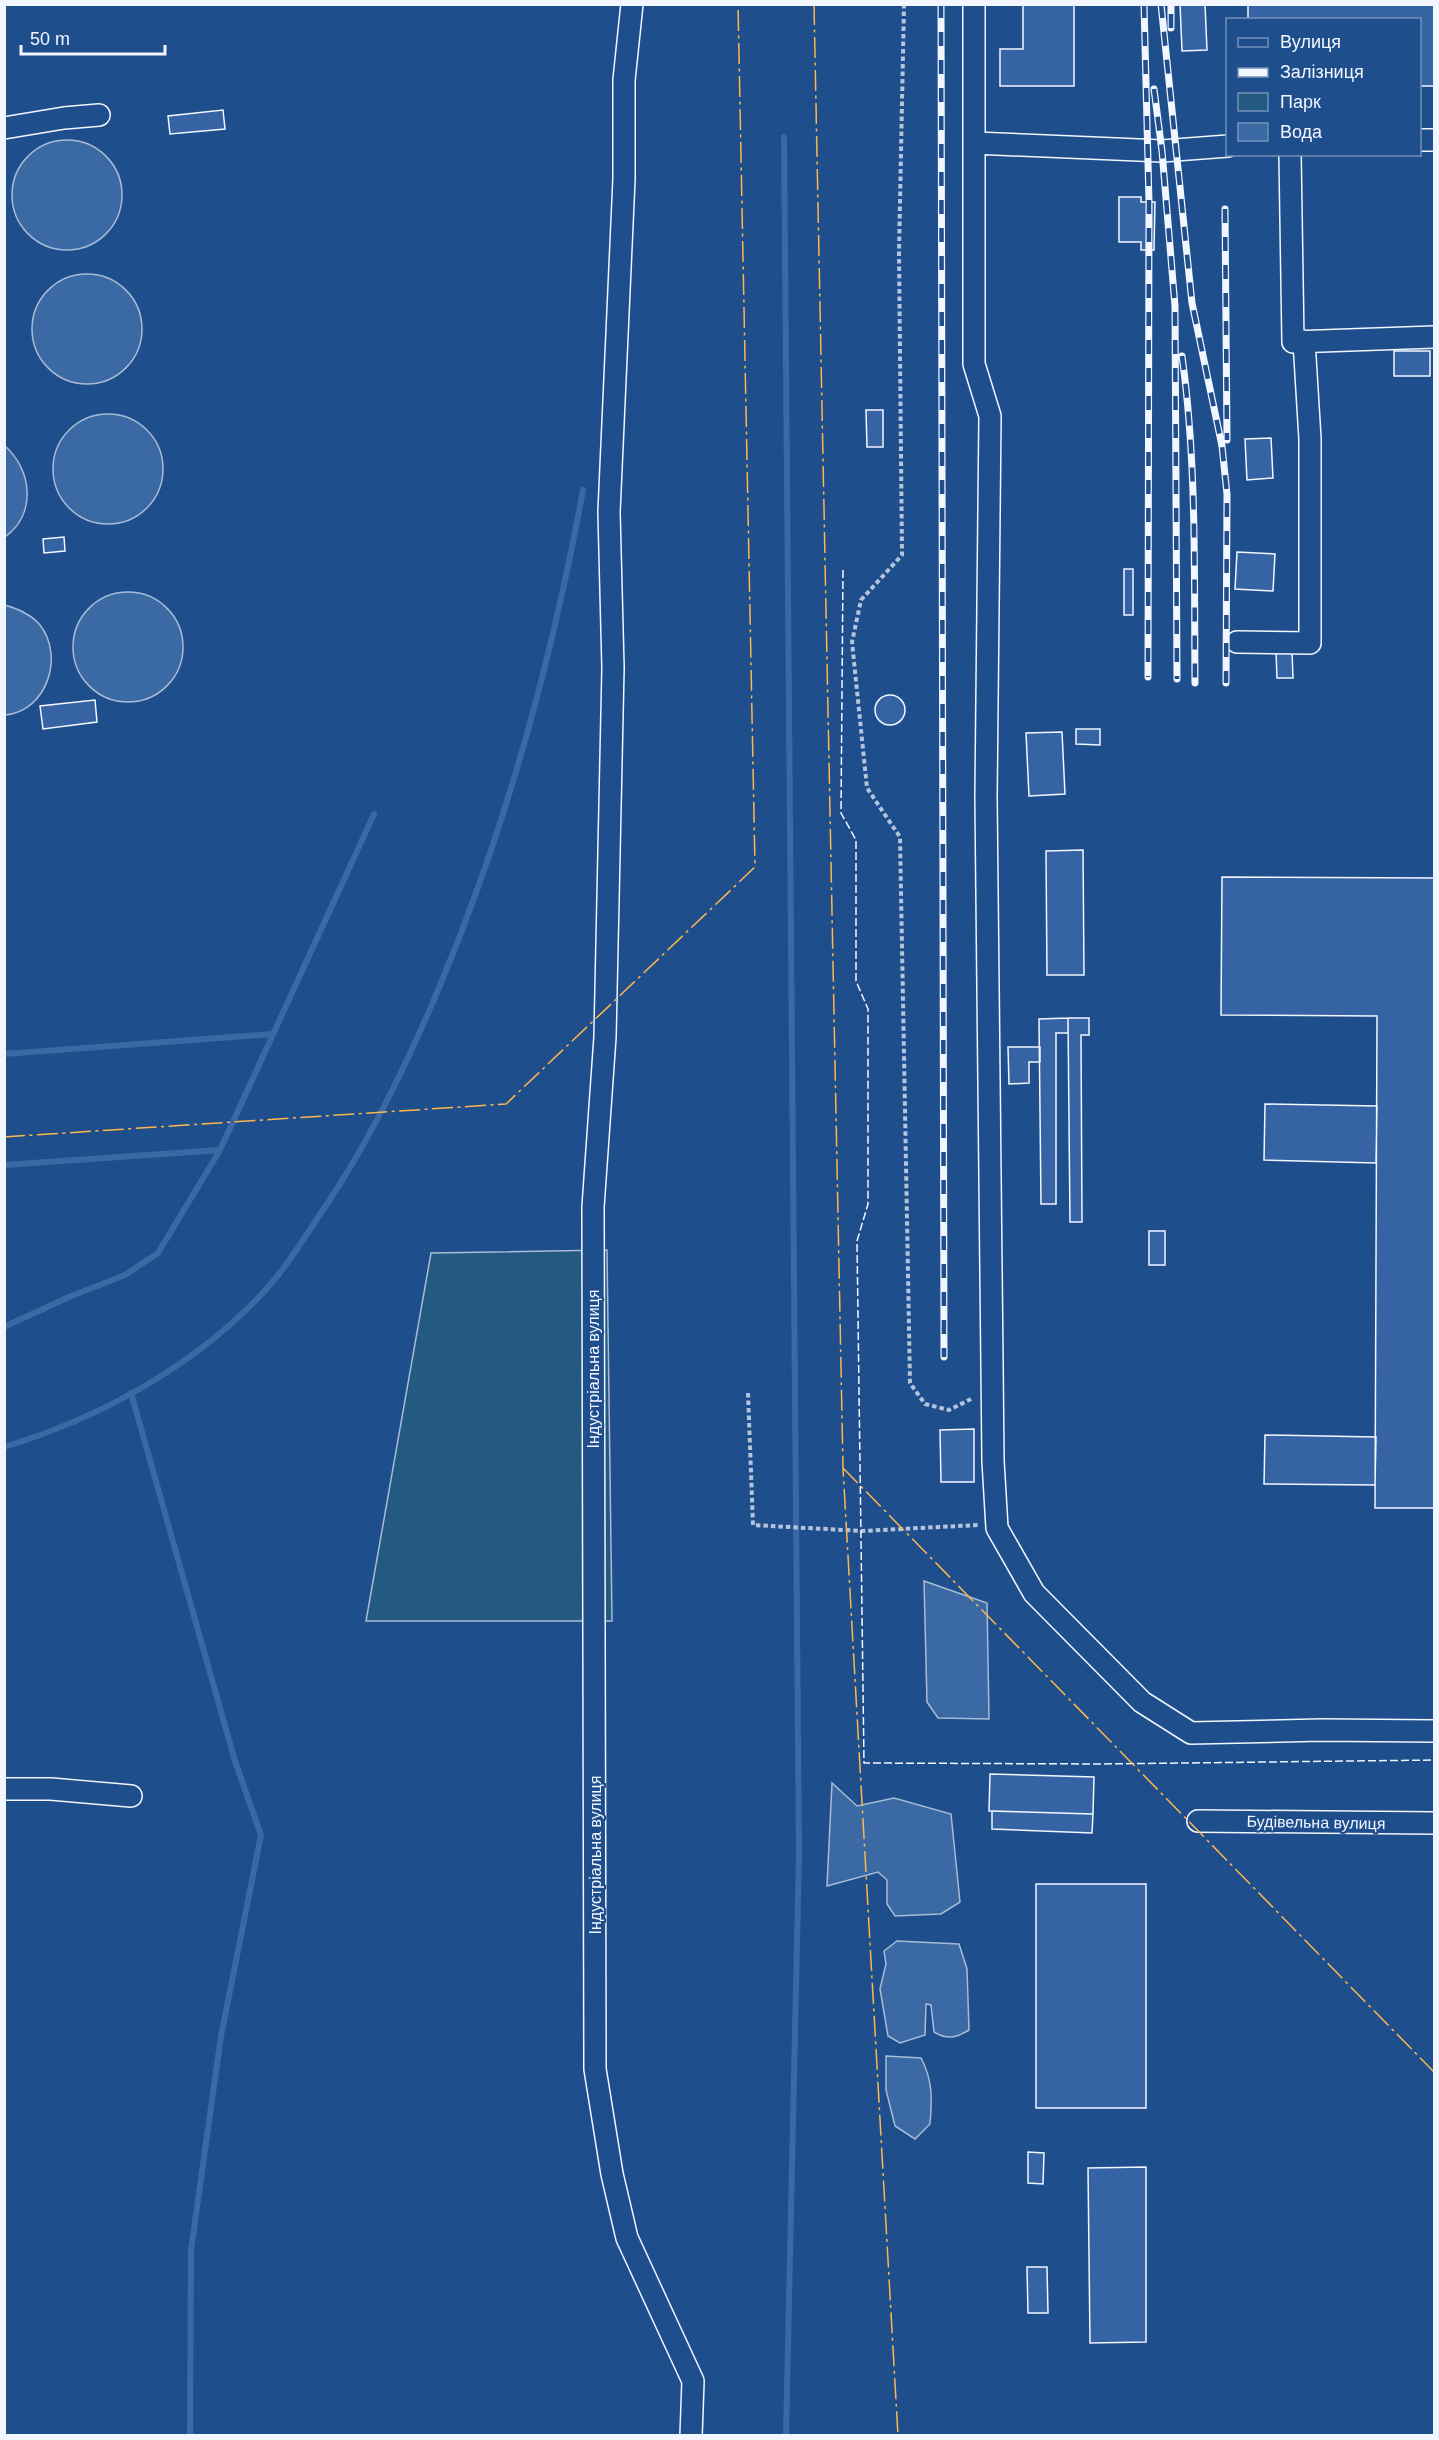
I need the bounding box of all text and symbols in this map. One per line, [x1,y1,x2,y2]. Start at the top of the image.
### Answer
scale bar [21,18,165,56]
legend [1226,18,1421,156]
text: 50 m [30,29,70,49]
text: Вулиця [1280,32,1341,52]
text: Залізниця [1280,62,1364,82]
text: Парк [1280,92,1321,112]
text: Вода [1280,122,1323,142]
street label: Індустріальна вулиця [585,1290,602,1448]
street label: Індустріальна вулиця [587,1776,604,1934]
street label: Будівельна вулиця [1246,1813,1386,1832]

